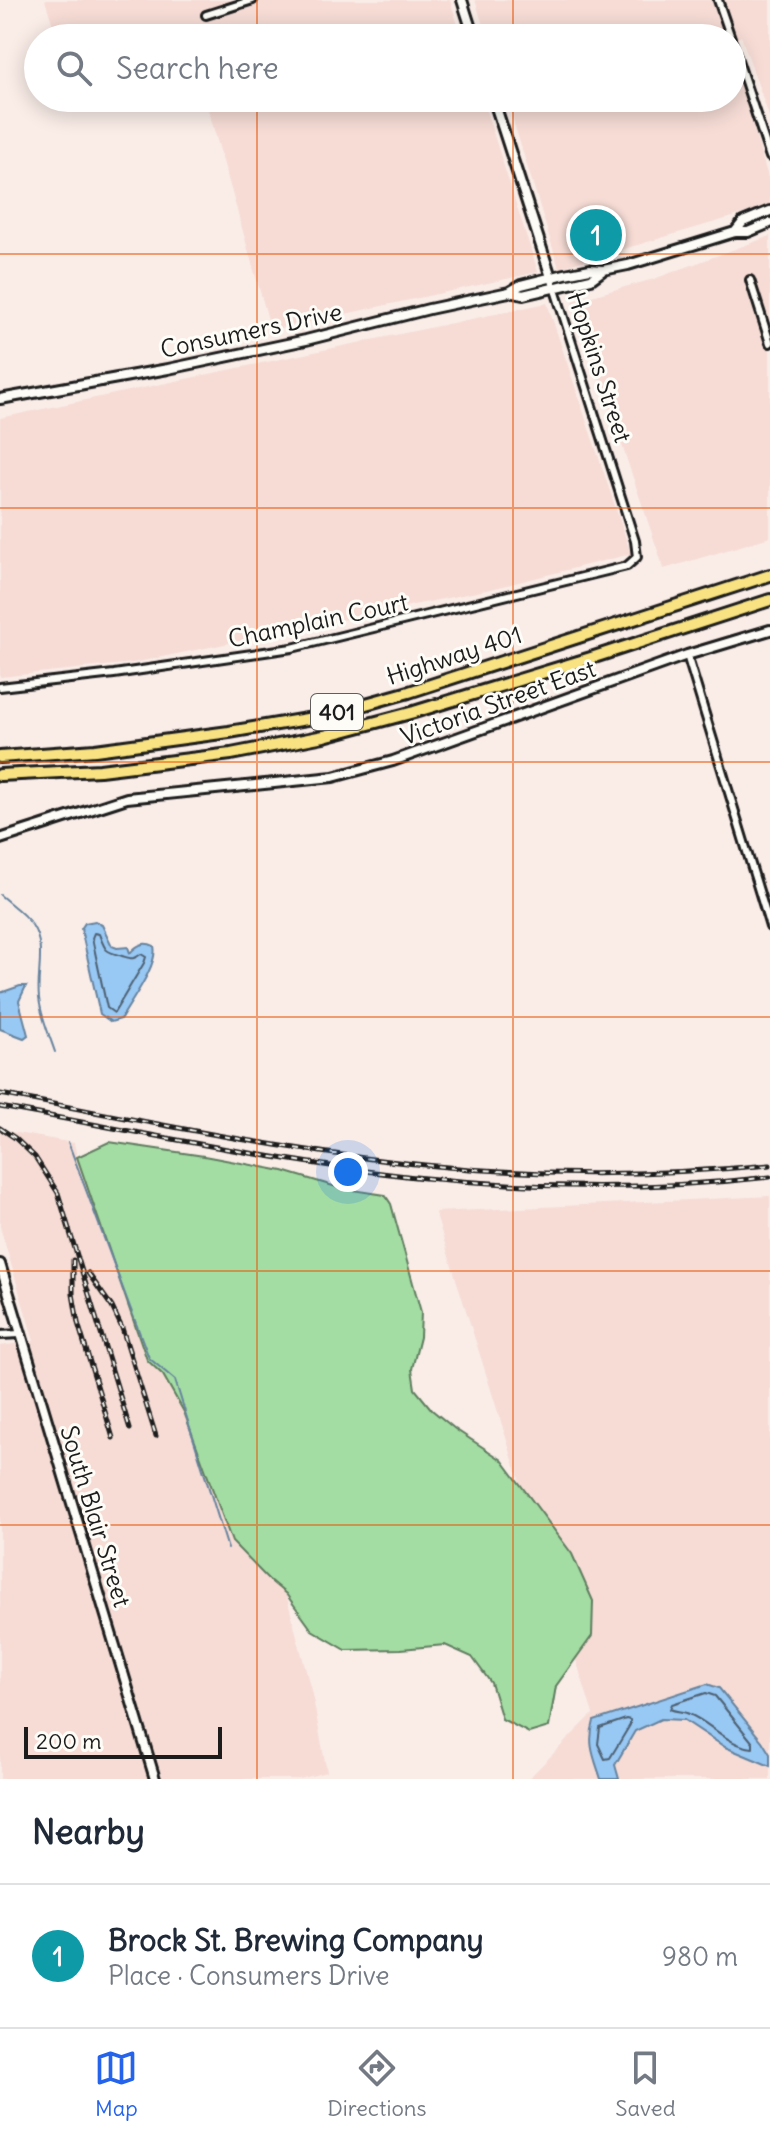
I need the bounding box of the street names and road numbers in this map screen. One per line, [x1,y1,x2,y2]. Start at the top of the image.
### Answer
street label: Hopkins Street [562,288,638,446]
street label: Consumers Drive [157,296,345,364]
street label: Champlain Court [225,586,411,654]
street label: Highway 401 [382,619,526,691]
street label: Victoria Street East [397,653,599,751]
road number: 401 [311,694,363,730]
street label: South Blair Street [54,1422,138,1610]

